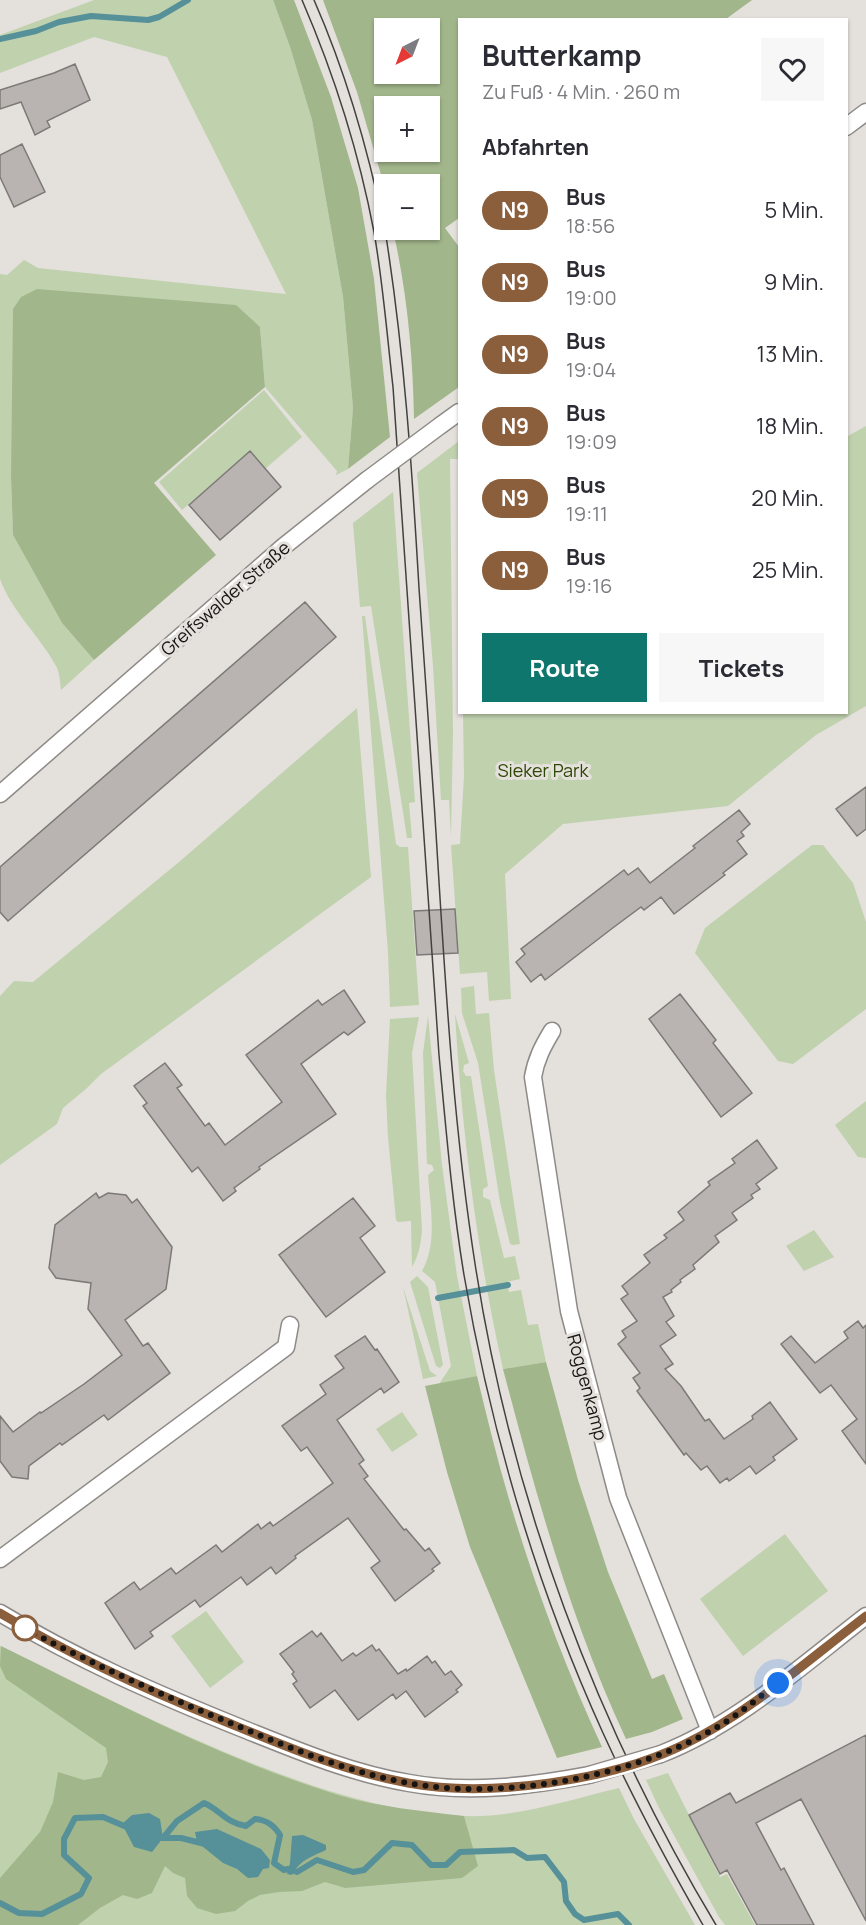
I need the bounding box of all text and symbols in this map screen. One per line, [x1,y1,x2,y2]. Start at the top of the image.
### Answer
north arrow [374,18,440,84]
map controls [374,18,440,240]
text: Butterkamp [482,36,641,74]
button: heart [761,38,824,101]
text: Zu Fuß · 4 Min. · 260 m [482,78,680,105]
button: + [374,96,440,162]
text: Abfahrten [482,132,589,162]
button: − [374,174,440,240]
text: Bus [566,182,606,212]
text: 5 Min. [765,195,824,225]
text: N9 [501,196,529,224]
text: 18:56 [566,212,615,239]
text: Bus [566,254,606,284]
text: 9 Min. [764,267,824,297]
text: N9 [501,268,529,296]
text: 19:00 [566,284,617,311]
text: Bus [566,326,606,356]
text: 13 Min. [757,339,824,369]
text: N9 [501,340,529,368]
text: 19:04 [566,356,616,383]
text: Bus [566,398,606,428]
text: 18 Min. [756,411,824,441]
text: N9 [501,412,529,440]
text: 19:09 [566,428,617,455]
text: Bus [566,470,606,500]
text: 20 Min. [751,483,824,513]
text: N9 [501,484,529,512]
text: 19:11 [566,500,608,527]
street label: Greifswalder Straße [155,535,295,661]
text: Bus [566,542,606,572]
text: 25 Min. [752,555,824,585]
text: N9 [501,556,529,584]
text: 19:16 [566,572,612,599]
button: Route [482,633,647,702]
button: Tickets [659,633,824,702]
park label: Sieker Park [497,758,590,782]
street label: Roggenkamp [562,1331,614,1443]
unlabelled marker [12,1615,38,1641]
your location [763,1668,793,1698]

